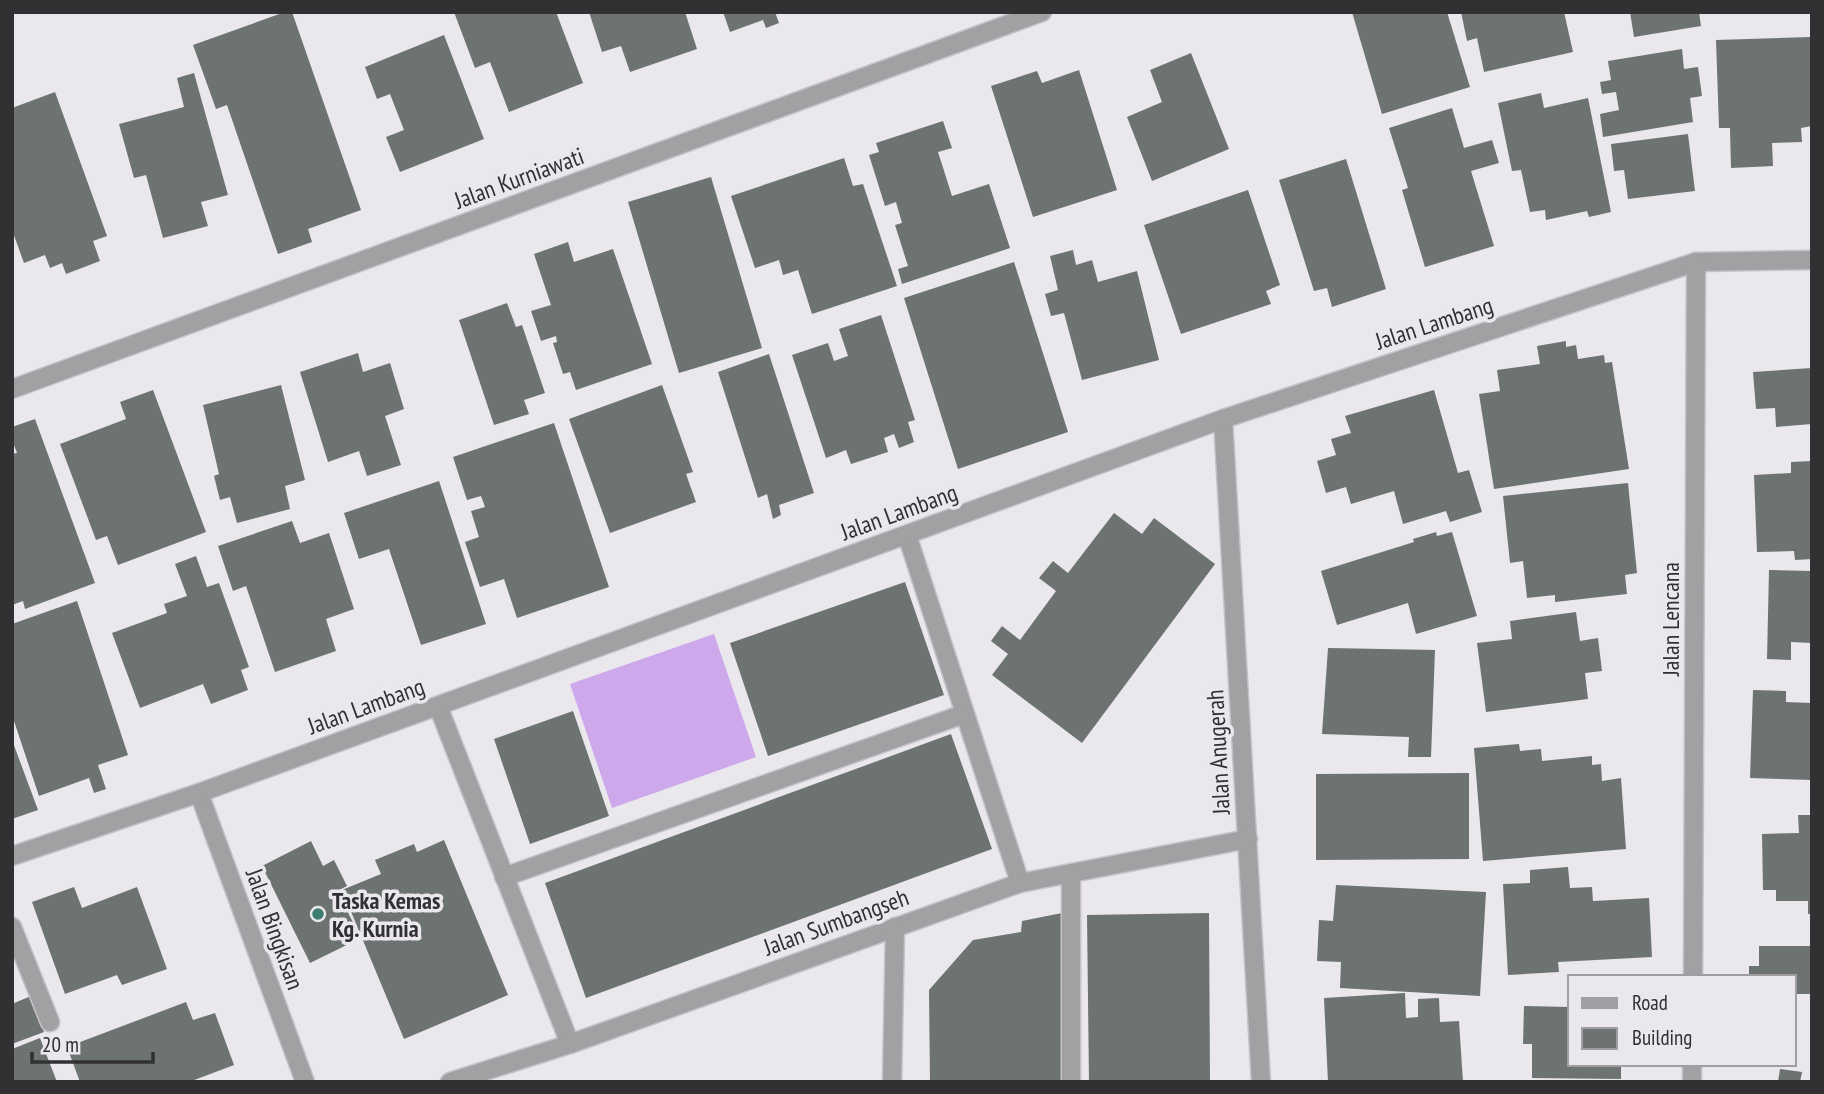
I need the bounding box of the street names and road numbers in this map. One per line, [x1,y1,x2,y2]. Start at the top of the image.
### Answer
street label: Jalan Kurniawati [449,140,588,216]
street label: Jalan Lambang [1370,289,1497,357]
street label: Jalan Lambang [835,477,962,548]
street label: Jalan Lencana [1655,562,1686,677]
street label: Jalan Lambang [302,671,429,742]
street label: Jalan Anugerah [1199,689,1237,816]
street label: Jalan Bingkisan [238,863,311,994]
street label: Jalan Sumbangseh [758,881,913,963]

